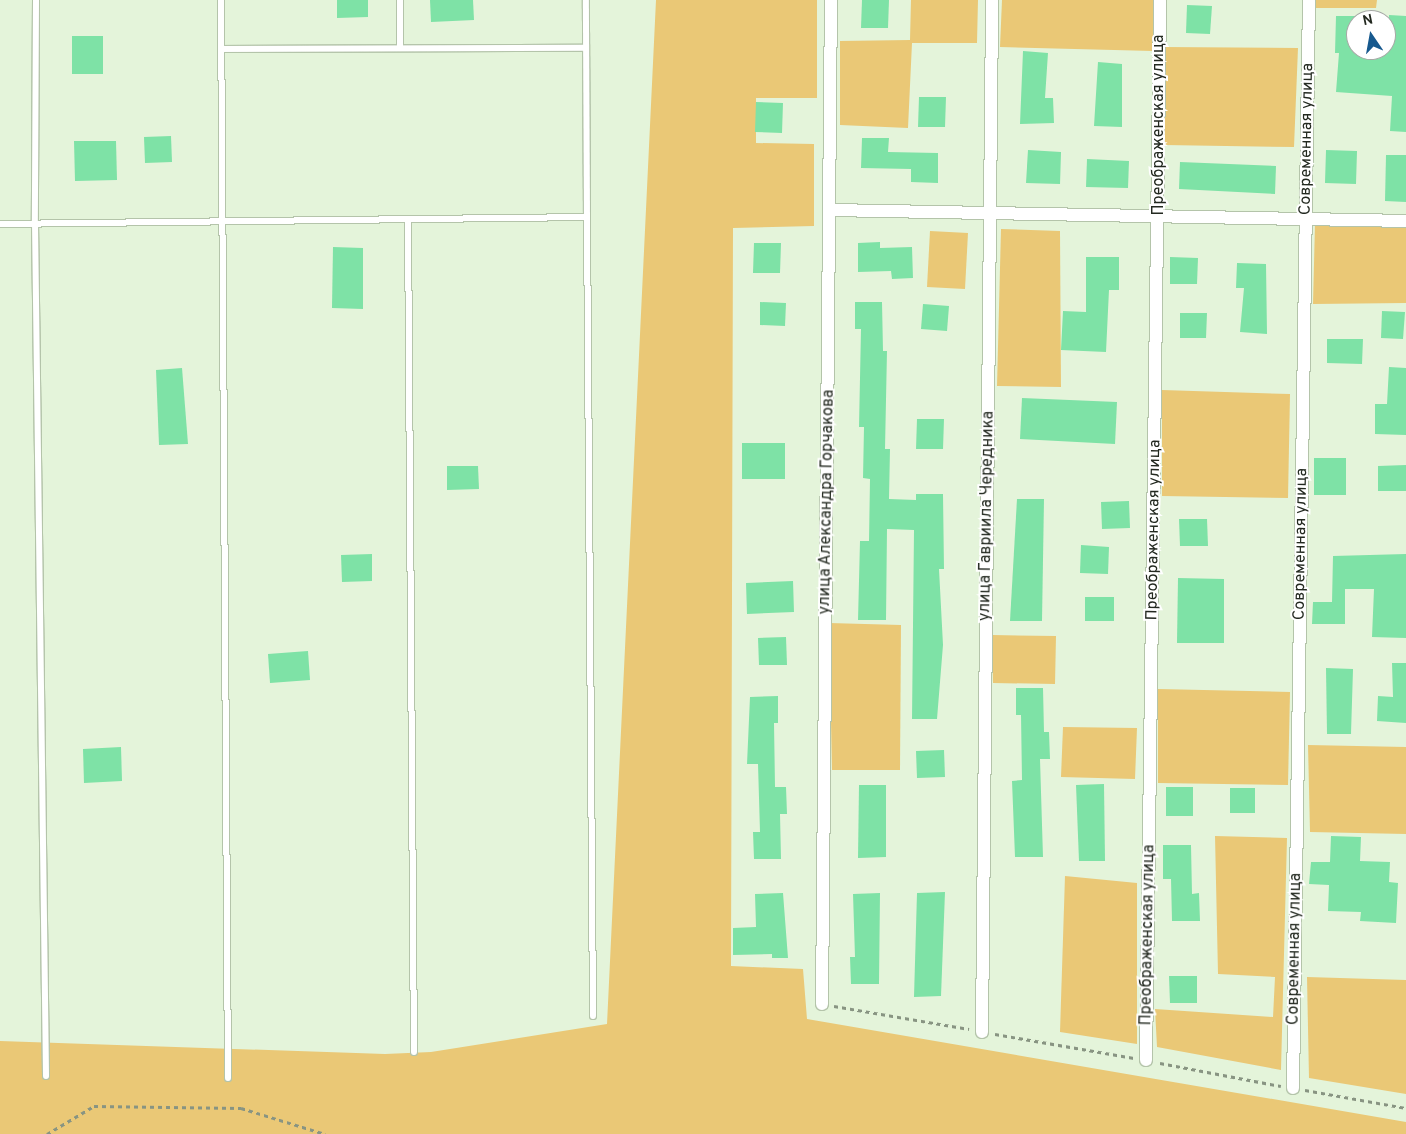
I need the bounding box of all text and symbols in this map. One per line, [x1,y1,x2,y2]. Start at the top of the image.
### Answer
north arrow [1346,10,1396,60]
text: N [1361,11,1375,30]
street label: Преображенская улица [1149,35,1169,215]
street label: Современная улица [1296,63,1318,215]
street label: улица Александра Горчакова [815,389,839,615]
street label: улица Гавриила Чередника [976,411,998,621]
street label: Преображенская улица [1143,439,1165,621]
street label: Современная улица [1290,468,1312,620]
street label: Преображенская улица [1137,844,1159,1026]
street label: Современная улица [1284,873,1306,1025]

